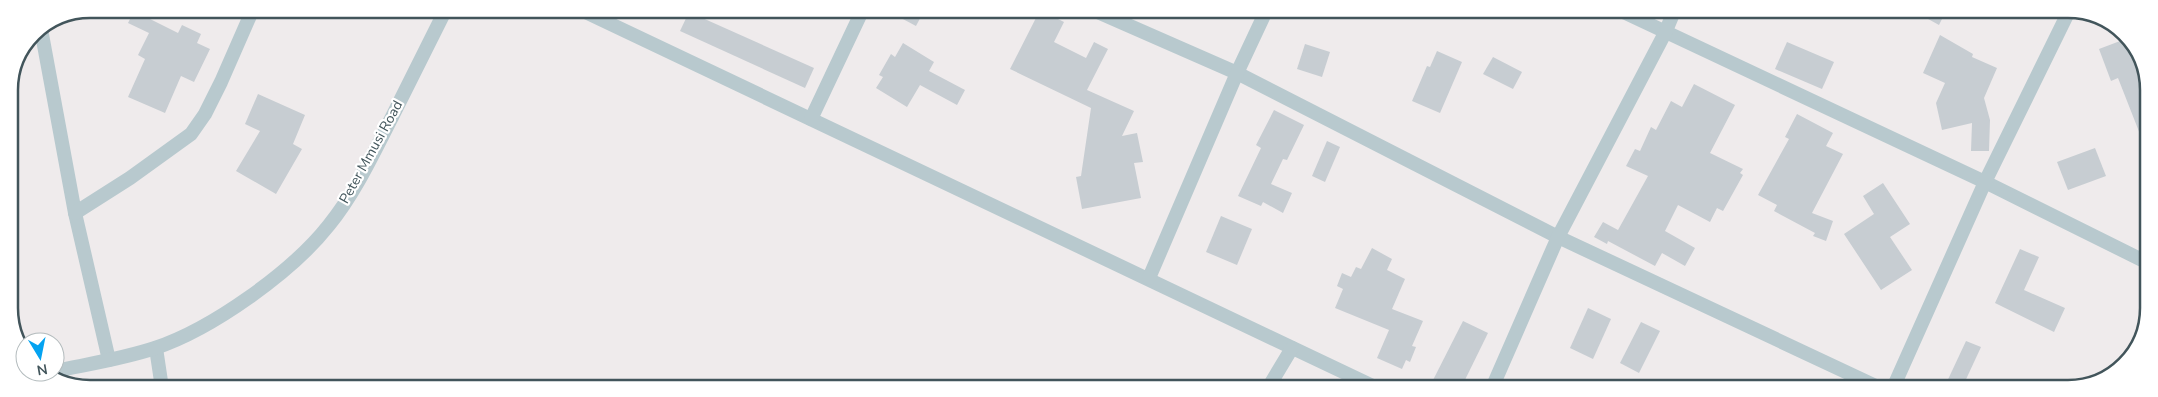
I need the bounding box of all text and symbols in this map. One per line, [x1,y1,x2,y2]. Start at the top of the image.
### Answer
street label: Peter Mmusi Road [335,97,407,207]
north arrow [15,332,65,382]
text: N [35,359,49,380]

